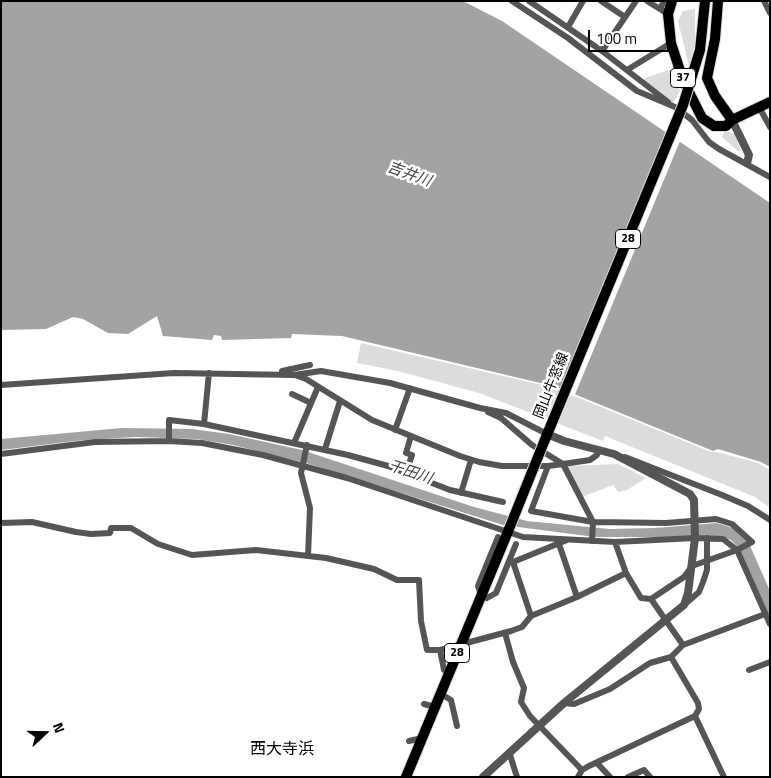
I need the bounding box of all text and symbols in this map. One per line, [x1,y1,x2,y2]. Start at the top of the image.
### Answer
scale bar [591,20,672,52]
text: 100 m [596,27,637,50]
road number: 37 [670,68,696,88]
water label: 吉井川 [385,159,433,191]
road number: 28 [616,230,640,248]
street label: 岡山牛窓線 [531,350,573,422]
water label: 干田川 [386,457,434,489]
road number: 28 [444,644,470,662]
north arrow [20,708,70,758]
text: N [48,719,71,736]
district label: 西大寺浜 [250,740,314,760]

